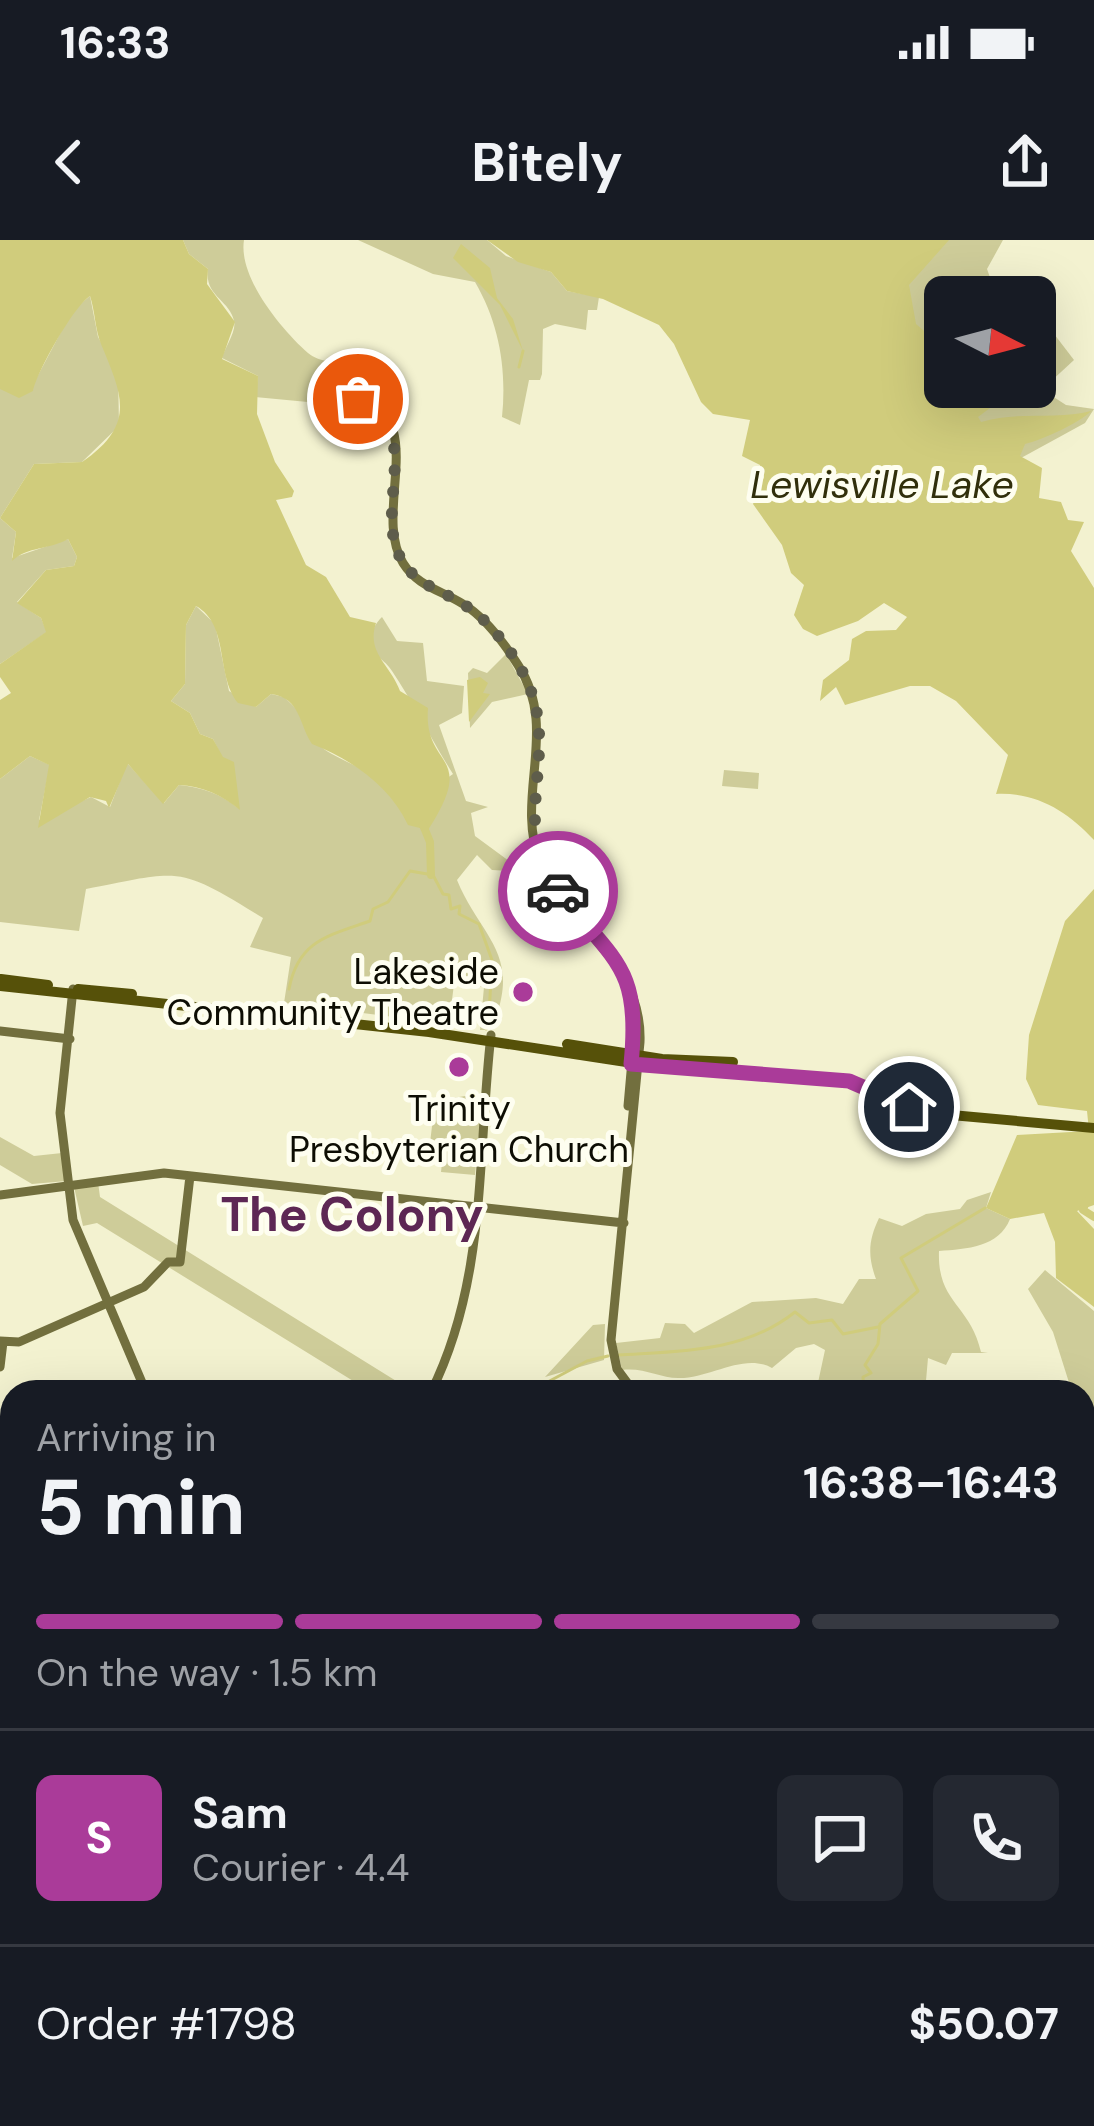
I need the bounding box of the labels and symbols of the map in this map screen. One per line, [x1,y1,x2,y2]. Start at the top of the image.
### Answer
north arrow [924,276,1056,408]
pin [307,348,409,450]
water label: Lewisville Lake [750,459,1014,510]
courier [498,831,618,951]
place label: Lakeside Community Theatre [166,948,499,1036]
marker: Lakeside Community Theatre [510,979,536,1005]
marker: Trinity Presbyterian Church [446,1054,472,1080]
pin [858,1056,960,1158]
place label: Trinity Presbyterian Church [289,1085,629,1173]
district label: The Colony [220,1183,484,1246]

